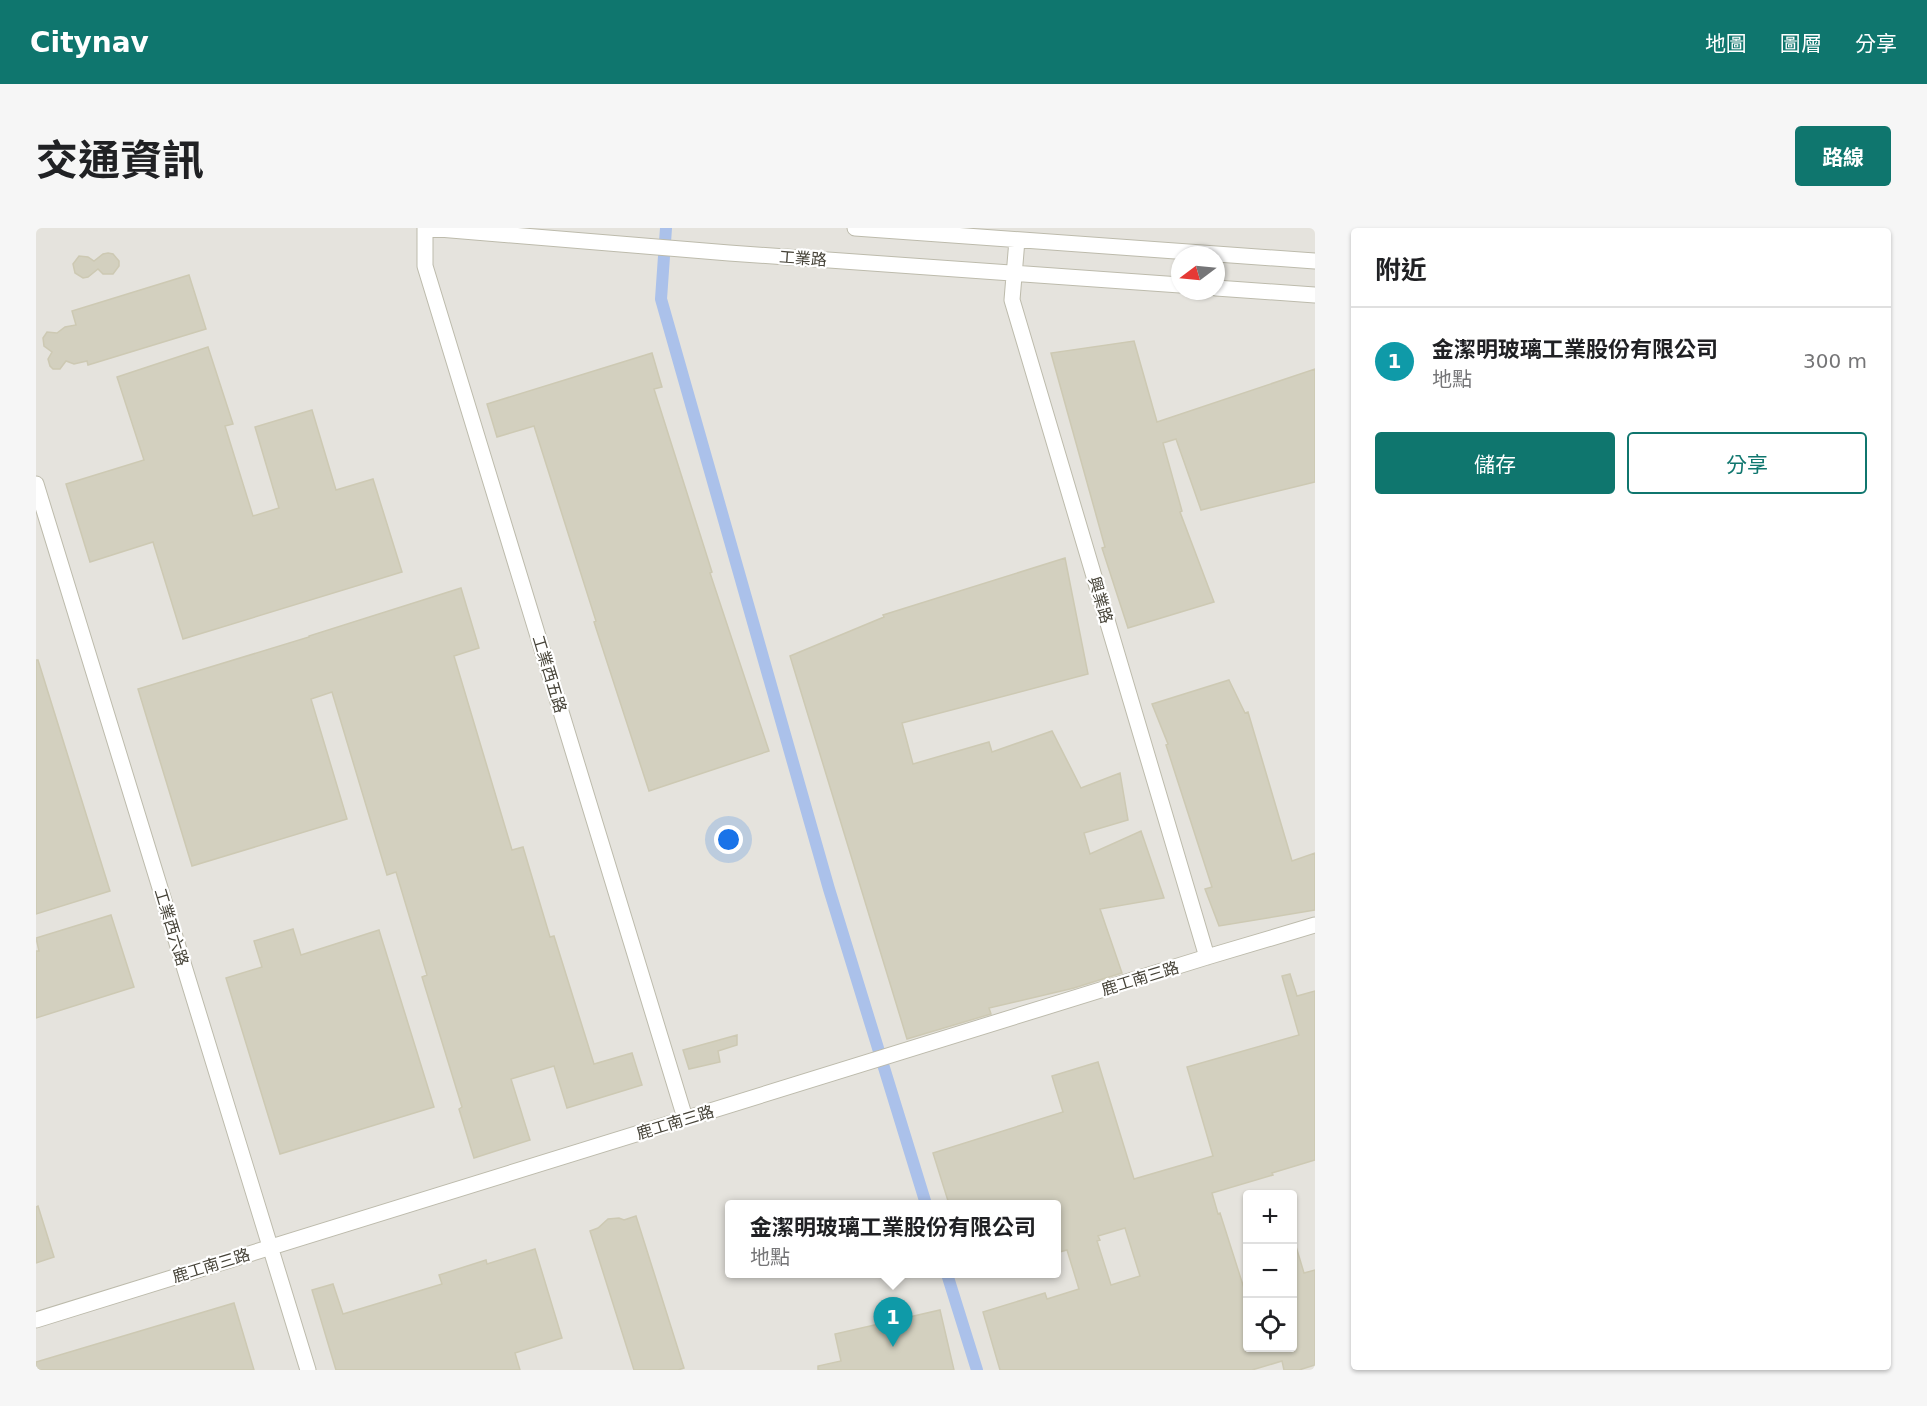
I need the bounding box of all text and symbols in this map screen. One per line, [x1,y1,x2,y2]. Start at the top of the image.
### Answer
text: Citynav [30,26,149,59]
text: 地圖 [1705,32,1747,56]
text: 圖層 [1780,32,1822,56]
text: 分享 [1855,32,1897,56]
button: 路線 [1795,126,1891,186]
text: 交通資訊 [36,136,204,185]
north arrow [1171,246,1225,300]
street label: 工業路 [778,247,828,270]
text: 附近 [1375,255,1427,285]
text: 金潔明玻璃工業股份有限公司 [1432,337,1718,362]
text: 1 [1388,349,1401,373]
text: 300 m [1803,349,1867,373]
text: 地點 [1432,367,1472,391]
button: 儲存 [1375,432,1615,494]
button: 分享 [1627,432,1867,494]
street label: 興業路 [1085,574,1116,626]
street label: 工業西五路 [529,633,570,715]
your location [714,825,743,854]
street label: 工業西六路 [151,886,192,968]
street label: 鹿工南三路 [1099,958,1181,999]
street label: 鹿工南三路 [634,1102,716,1143]
map controls [1243,1190,1297,1352]
button: + [1243,1190,1297,1244]
popup [725,1200,1061,1278]
text: 金潔明玻璃工業股份有限公司 [750,1215,1036,1240]
button: − [1243,1244,1297,1298]
street label: 鹿工南三路 [170,1245,252,1286]
text: 地點 [750,1245,790,1269]
pin: 1 [874,1298,912,1347]
button: locate [1243,1298,1297,1352]

